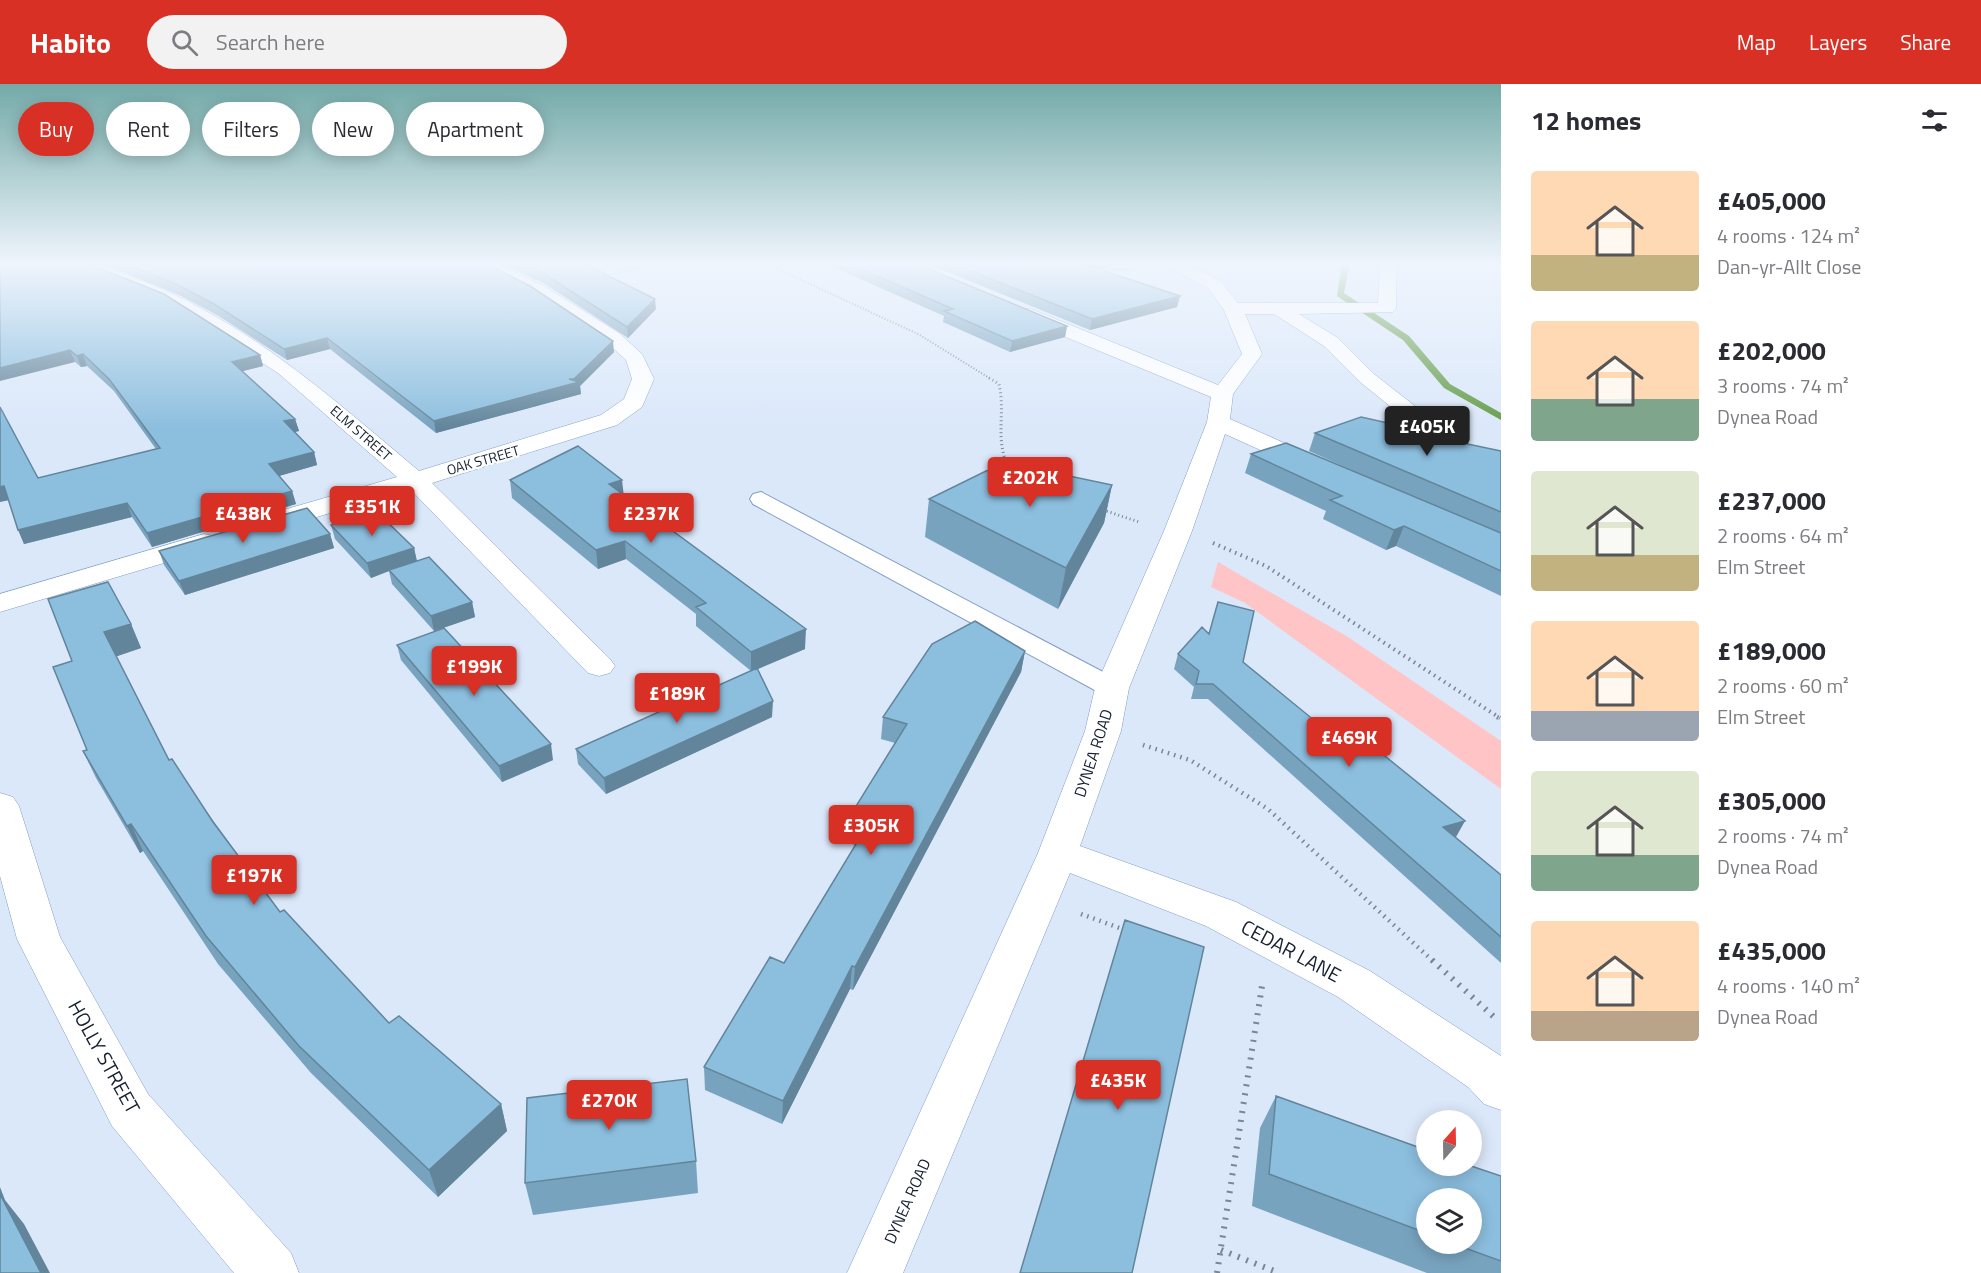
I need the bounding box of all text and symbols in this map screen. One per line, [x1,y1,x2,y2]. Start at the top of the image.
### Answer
search box [147,15,567,69]
text: Habito [30,21,111,64]
text: Search here [216,25,325,59]
icon: search [168,26,201,59]
text: Map [1737,26,1776,58]
text: Layers [1809,26,1867,58]
text: Share [1900,26,1951,58]
text: 12 homes [1531,101,1641,140]
chip: Buy [18,102,94,156]
chip: Rent [106,102,190,156]
chip: Filters [202,102,300,156]
chip: New [312,102,394,156]
chip: Apartment [406,102,544,156]
icon: filters [1918,104,1951,137]
text: £405,000 [1717,181,1826,220]
icon: home [1579,195,1651,267]
text: 4 rooms · 124 m² [1717,220,1860,251]
text: Dan-yr-Allt Close [1717,251,1861,282]
text: £202,000 [1717,331,1826,370]
icon: home [1579,345,1651,417]
text: 3 rooms · 74 m² [1717,370,1849,401]
street label: ELM STREET [326,400,397,466]
text: Dynea Road [1717,401,1818,432]
pin: £405K [1385,406,1469,457]
text: £405K [1399,410,1455,441]
street label: OAK STREET [444,439,522,480]
pin: £202K [988,457,1072,508]
text: £202K [1002,461,1058,492]
text: £237,000 [1717,481,1826,520]
pin: £351K [330,486,414,537]
text: £351K [344,490,400,521]
pin: £438K [201,493,285,544]
pin: £237K [609,493,693,544]
icon: home [1579,495,1651,567]
text: £438K [215,497,271,528]
text: £237K [623,497,679,528]
text: 2 rooms · 64 m² [1717,520,1849,551]
text: Elm Street [1717,551,1805,582]
text: £189,000 [1717,631,1826,670]
icon: home [1579,645,1651,717]
pin: £199K [432,646,516,697]
text: £199K [446,650,502,681]
text: 2 rooms · 60 m² [1717,670,1849,701]
pin: £189K [635,673,719,724]
text: £189K [649,677,705,708]
text: Elm Street [1717,701,1805,732]
street label: DYNEA ROAD [1067,706,1119,800]
pin: £469K [1307,717,1391,768]
text: £469K [1321,721,1377,752]
text: £305,000 [1717,781,1826,820]
icon: home [1579,795,1651,867]
pin: £305K [829,805,913,856]
text: £305K [843,809,899,840]
text: 2 rooms · 74 m² [1717,820,1849,851]
text: Dynea Road [1717,851,1818,882]
pin: £197K [212,855,296,906]
text: £197K [226,859,282,890]
street label: CEDAR LANE [1236,911,1347,990]
text: £435,000 [1717,931,1826,970]
icon: home [1579,945,1651,1017]
text: 4 rooms · 140 m² [1717,970,1860,1001]
street label: HOLLY STREET [60,994,149,1120]
text: Dynea Road [1717,1001,1818,1032]
pin: £435K [1076,1060,1160,1111]
text: £435K [1090,1064,1146,1095]
pin: £270K [567,1080,651,1131]
text: £270K [581,1084,637,1115]
north arrow [1416,1110,1482,1176]
map controls [1416,1110,1482,1254]
street label: DYNEA ROAD [877,1154,937,1248]
button: layers [1416,1188,1482,1254]

